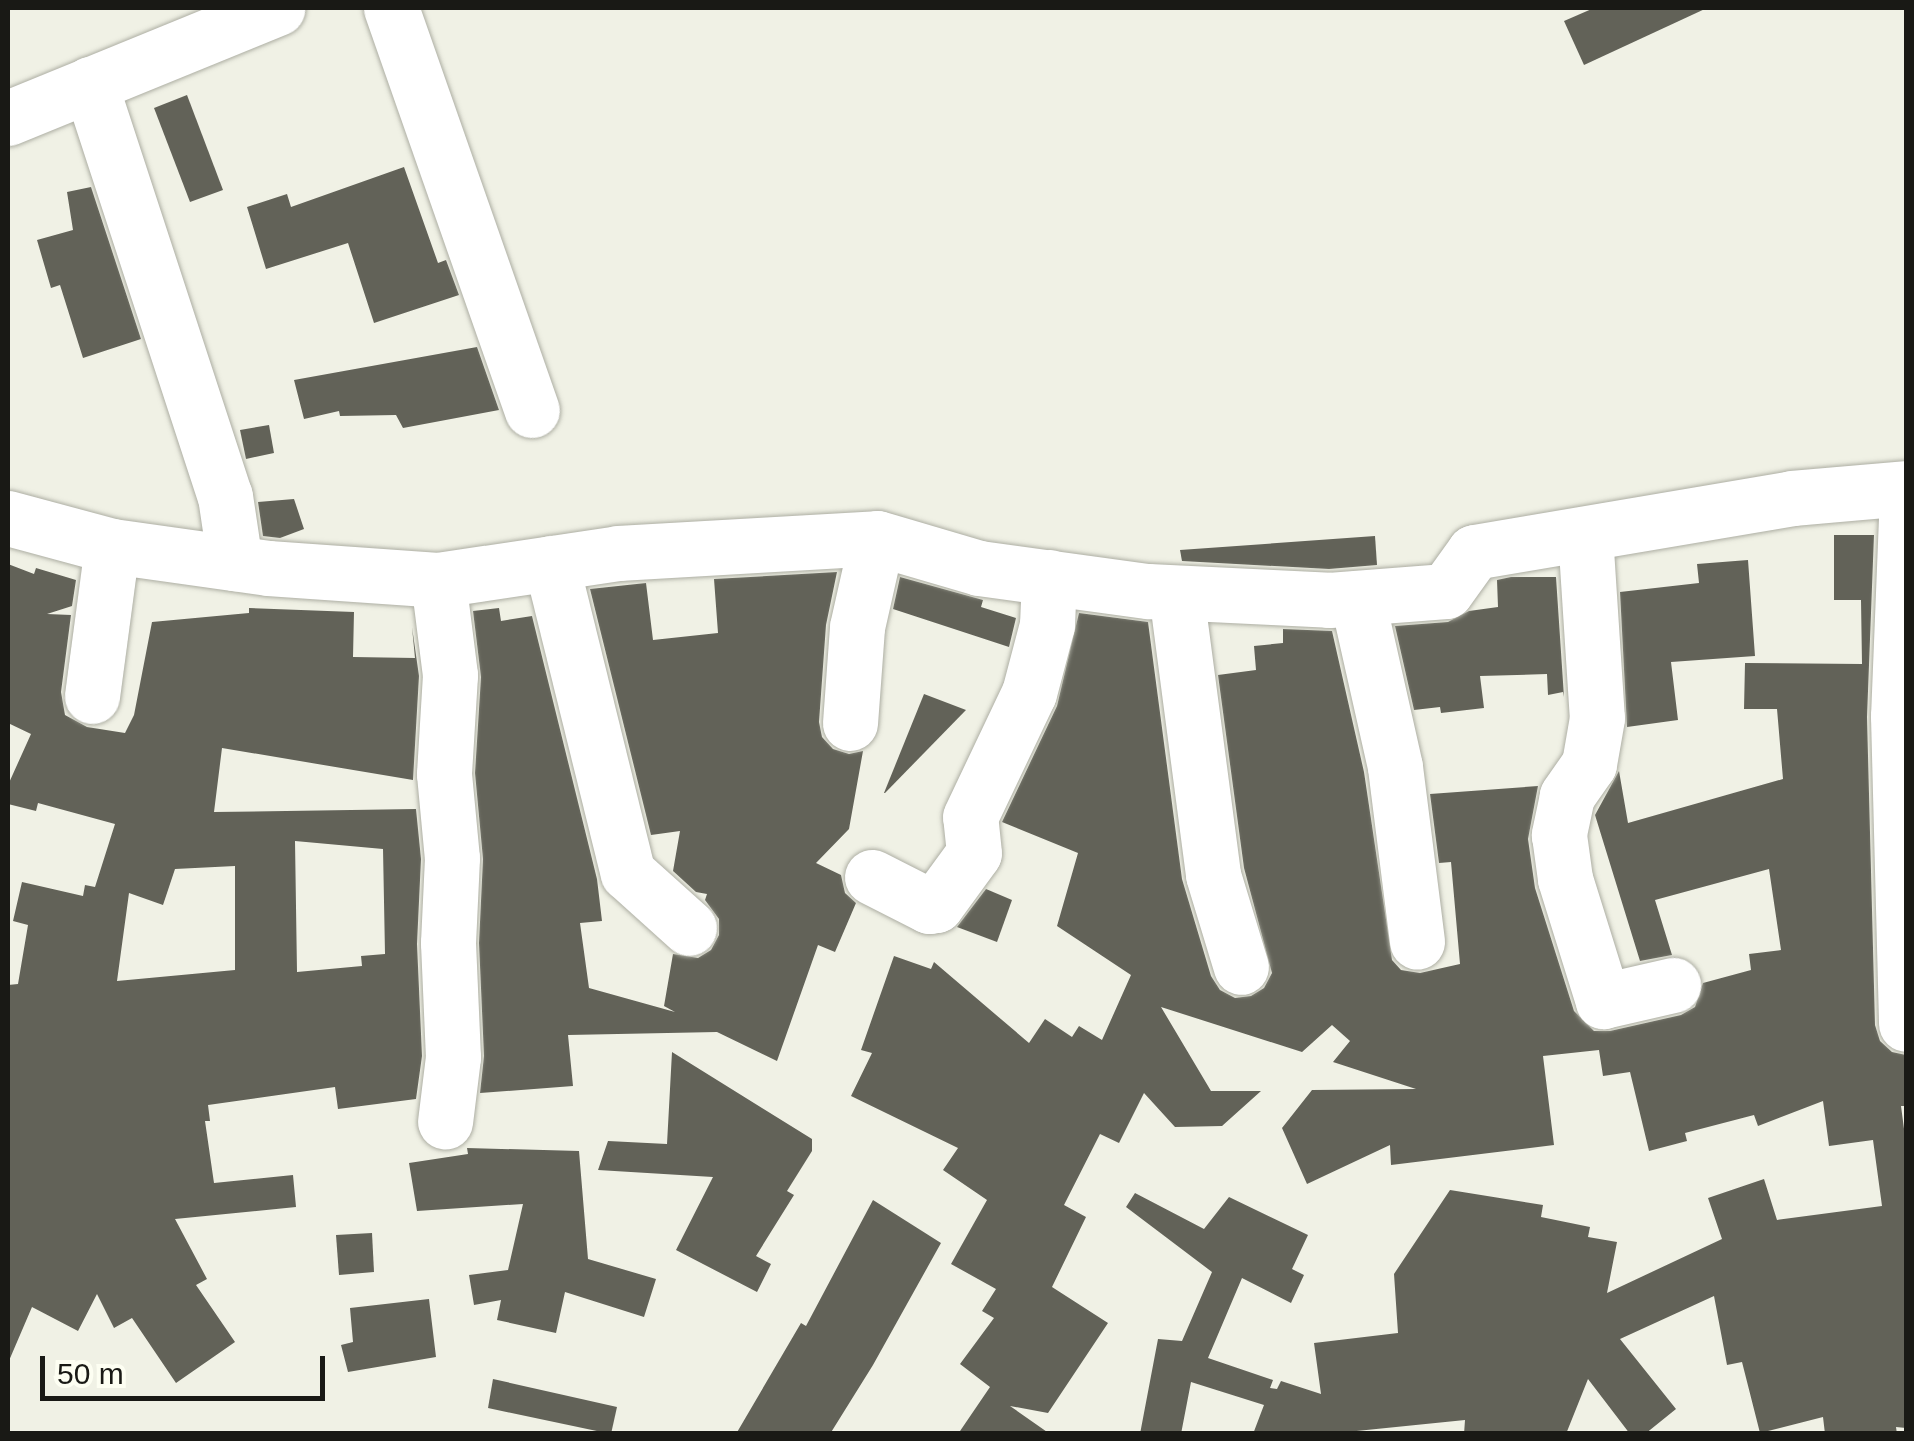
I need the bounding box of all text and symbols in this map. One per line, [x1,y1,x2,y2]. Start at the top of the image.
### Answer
scale bar [45,1336,330,1398]
text: 50 m [57,1357,124,1390]

